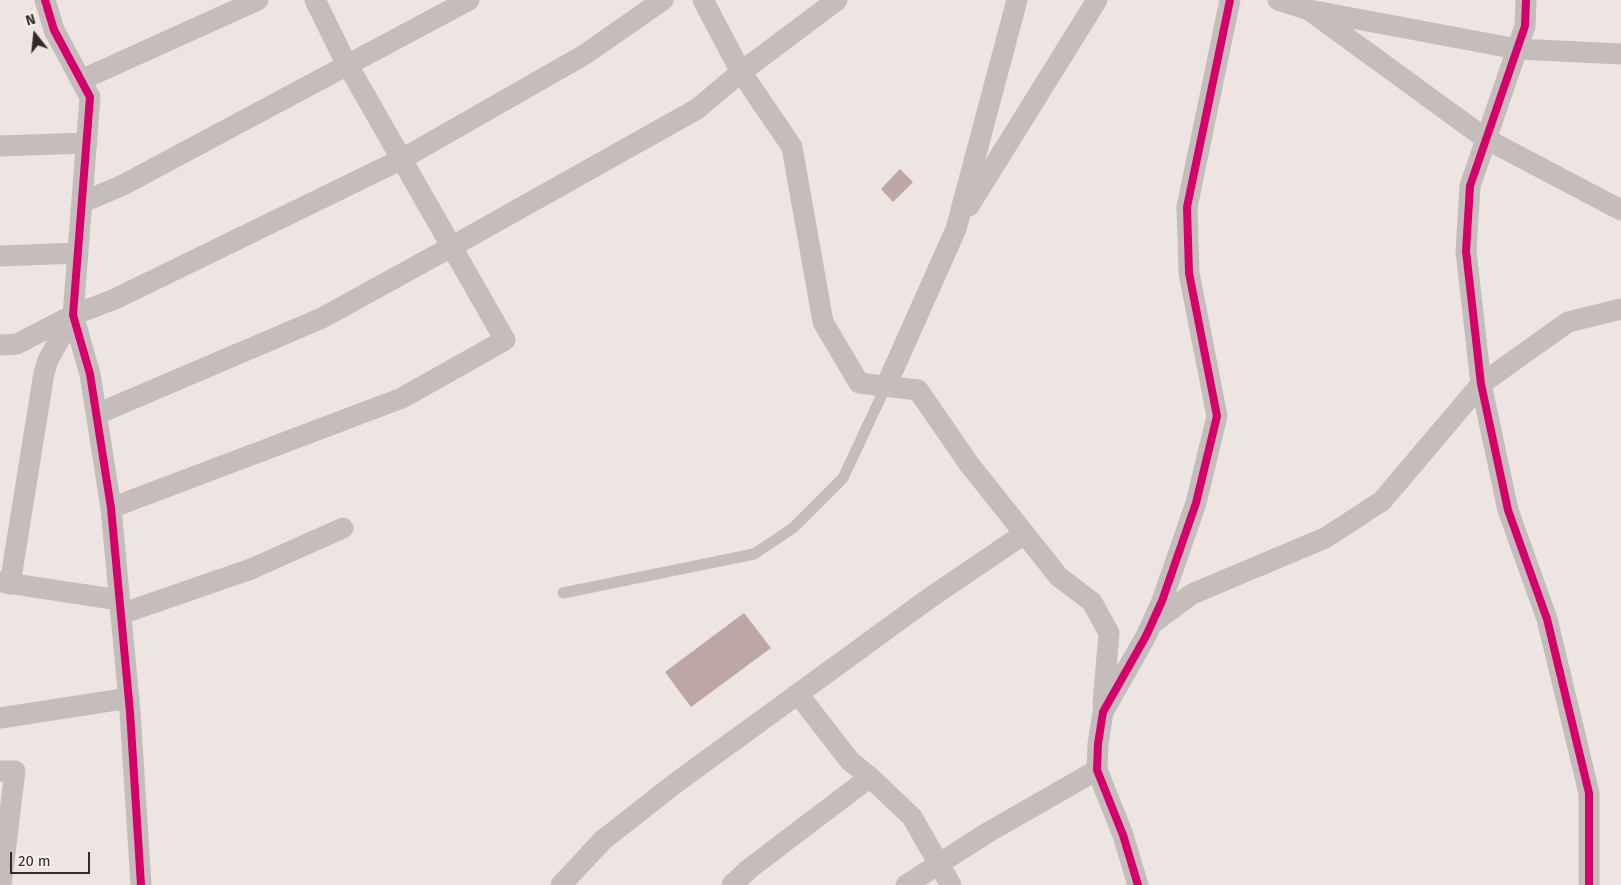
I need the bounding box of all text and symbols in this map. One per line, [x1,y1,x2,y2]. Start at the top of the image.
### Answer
north arrow [10,10,60,60]
text: N [24,11,38,30]
scale bar [12,842,92,874]
text: 20 m [18,852,51,870]

